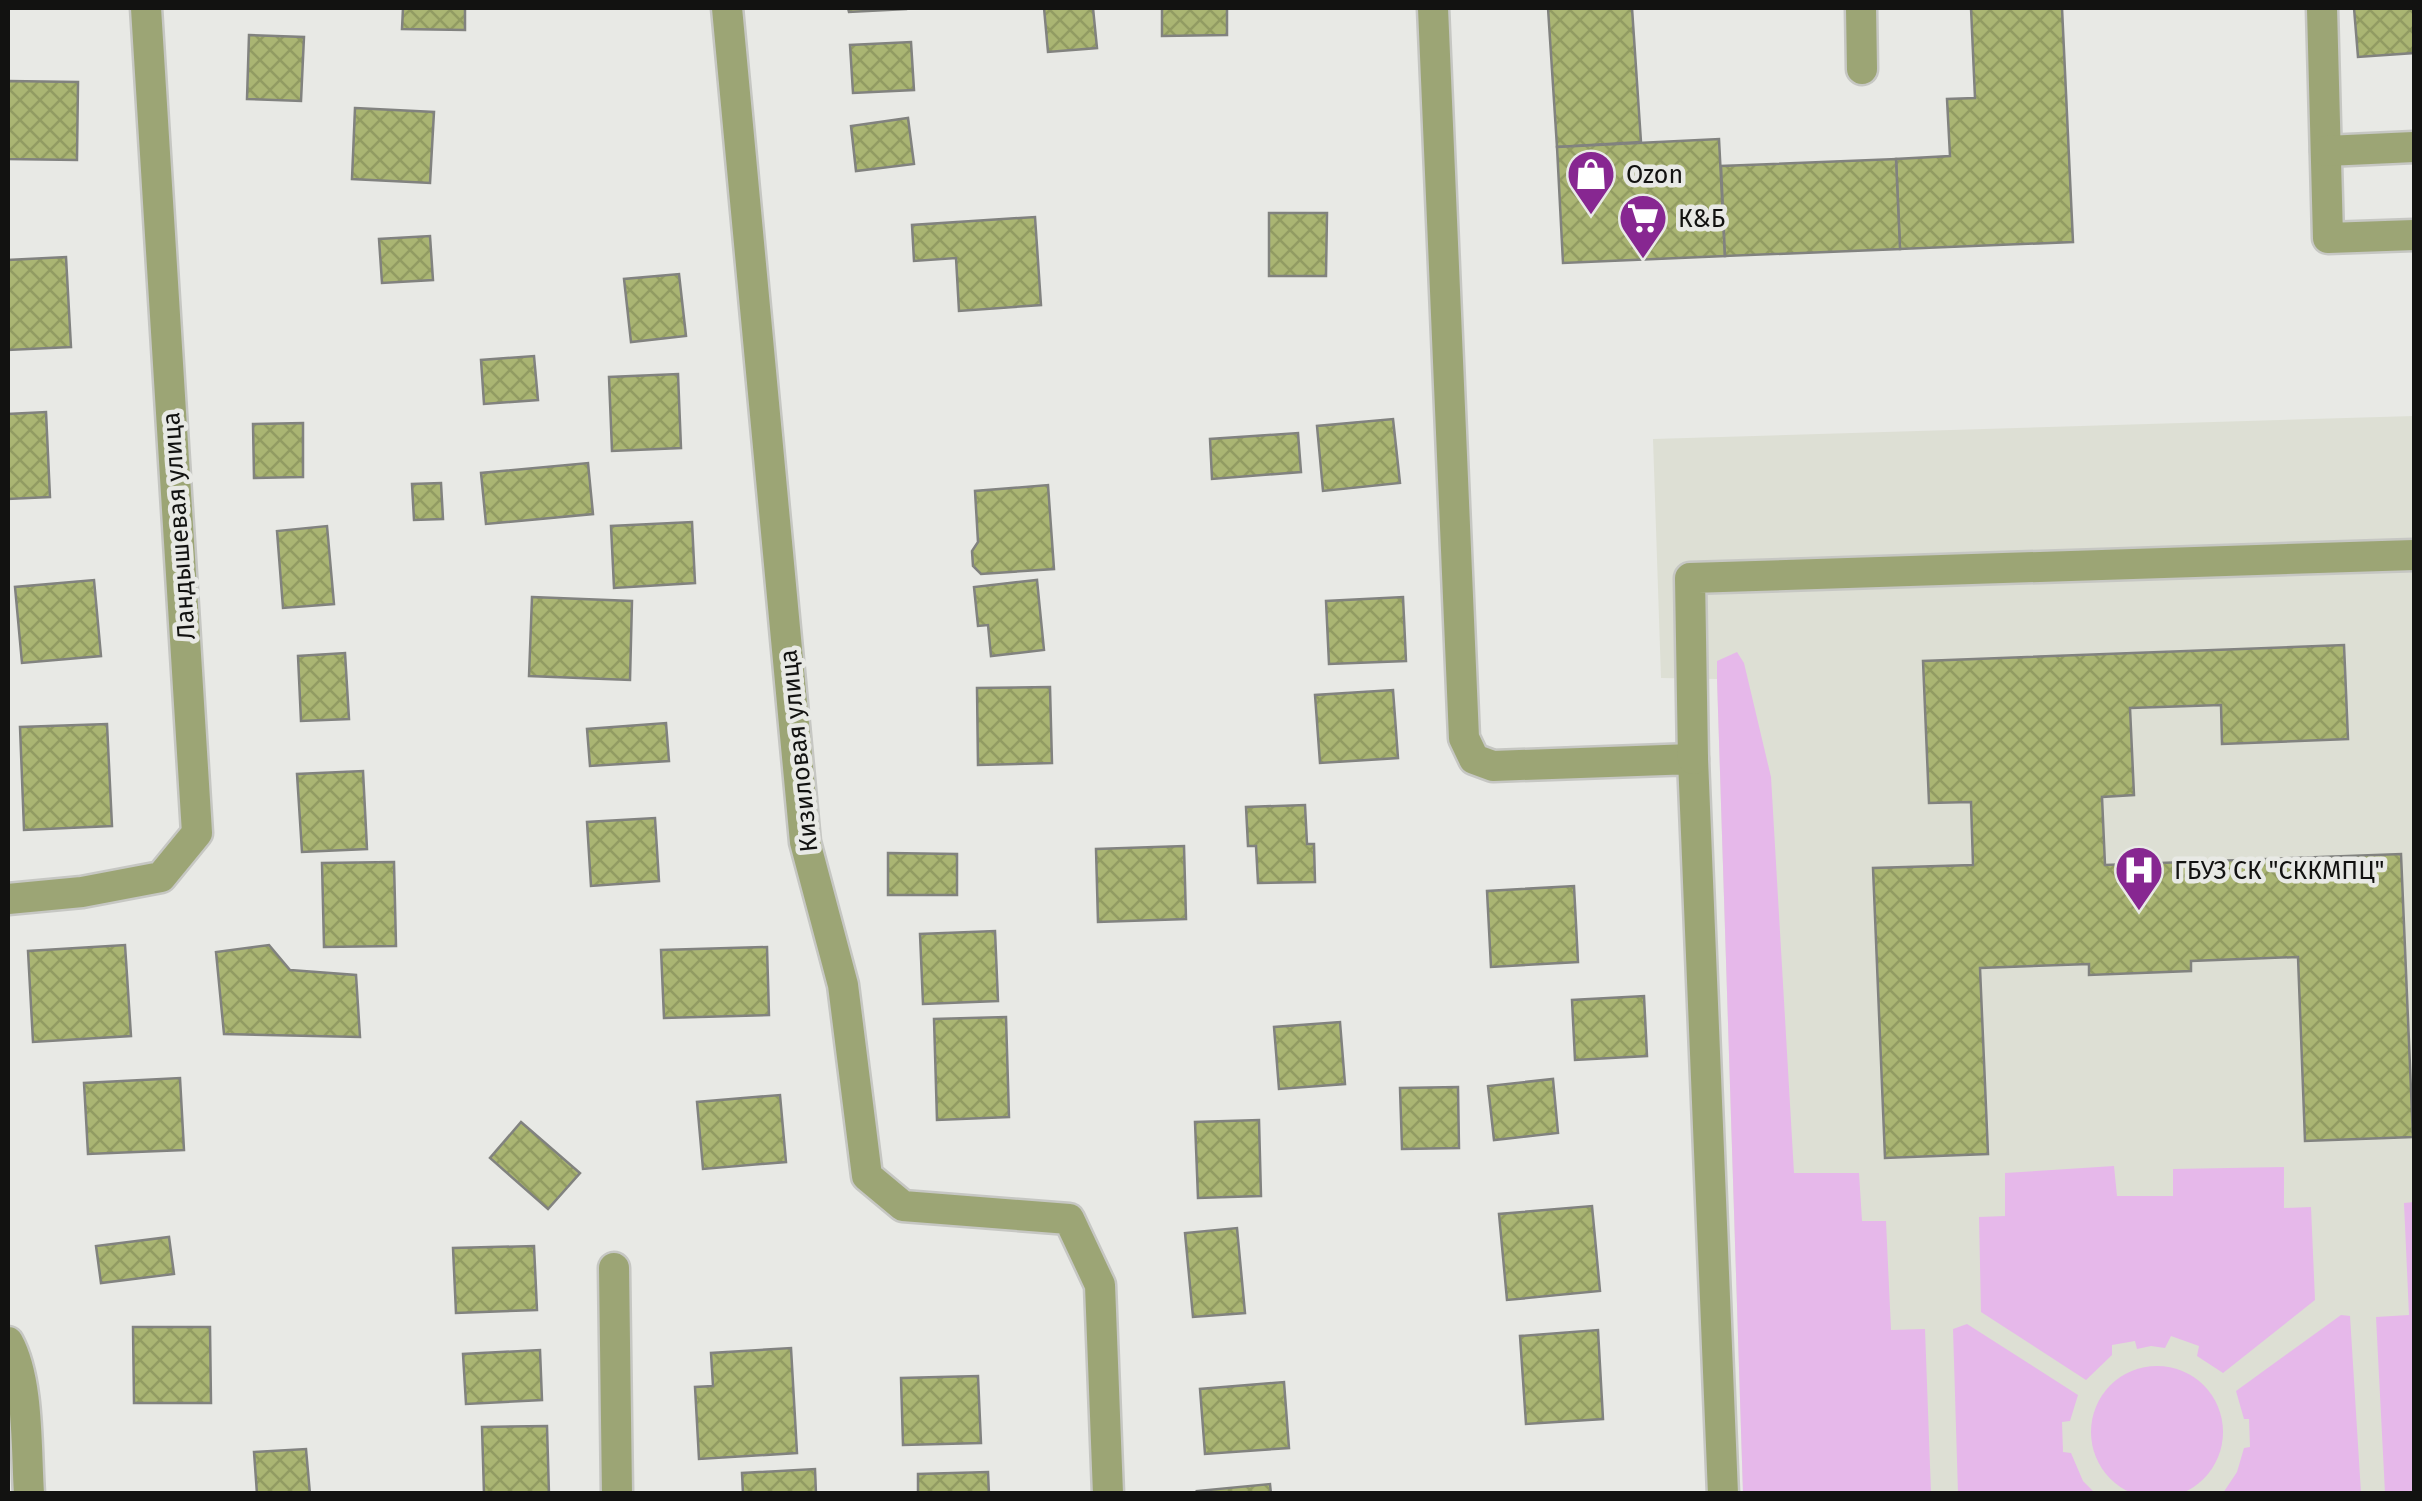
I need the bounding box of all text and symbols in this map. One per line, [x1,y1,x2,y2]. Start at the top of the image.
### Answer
shop icon: Ozon [1565,148,1617,216]
place label: Ozon [1626,160,1683,190]
supermarket icon: К&Б [1617,192,1669,260]
place label: К&Б [1678,204,1725,234]
street label: Ландышевая улица [156,411,202,641]
street label: Кизиловая улица [773,648,825,854]
hospital icon: ГБУЗ СК "СККМПЦ" [2113,844,2165,912]
place label: ГБУЗ СК "СККМПЦ" [2174,856,2384,886]

